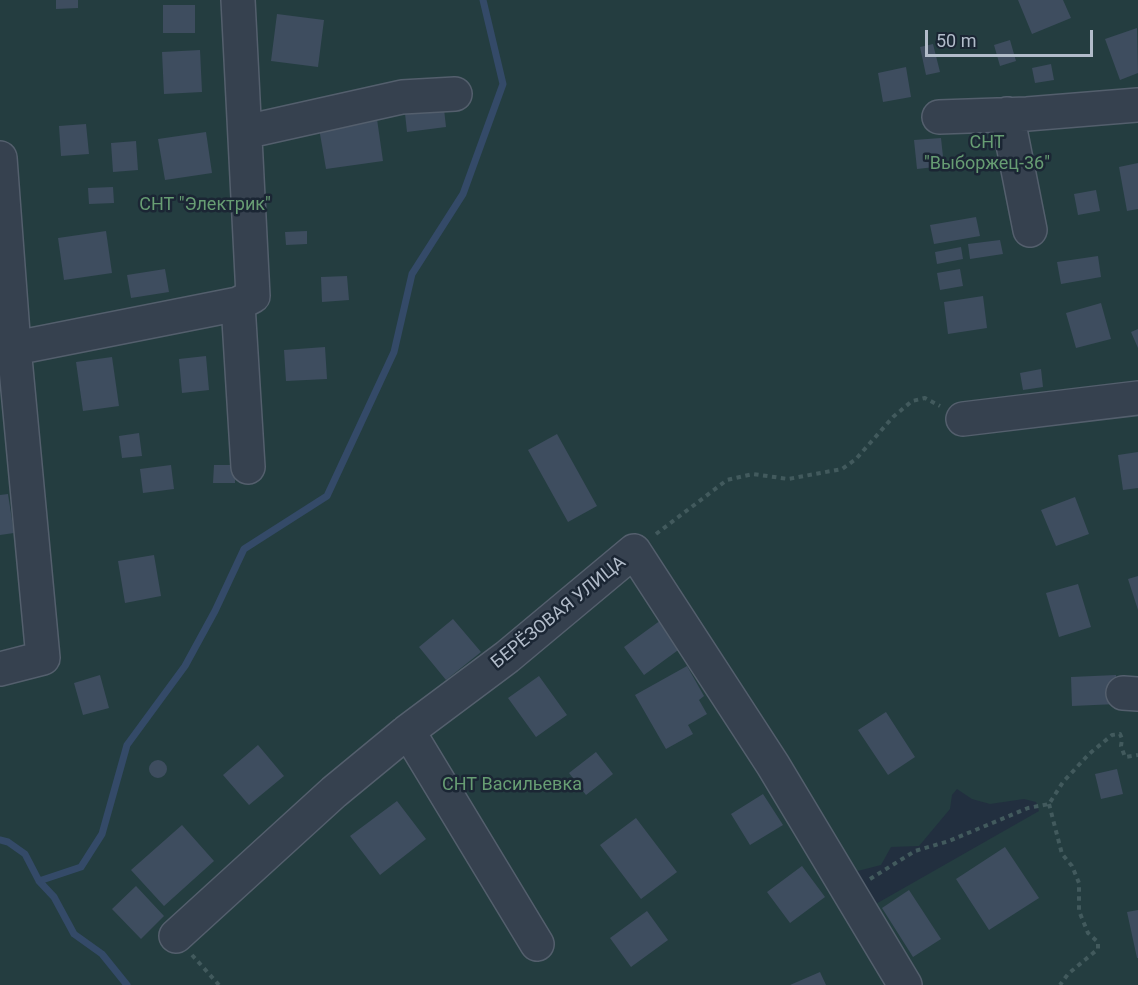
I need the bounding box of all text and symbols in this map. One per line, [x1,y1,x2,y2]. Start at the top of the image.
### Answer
scale bar [928,18,1096,56]
text: 50 m [936,30,976,51]
park label: СНТ "Выборжец-36" [924,132,1050,174]
park label: СНТ "Электрик" [139,194,271,216]
street label: БЕРЁЗОВАЯ УЛИЦА [487,552,631,674]
park label: СНТ Васильевка [442,774,582,796]

